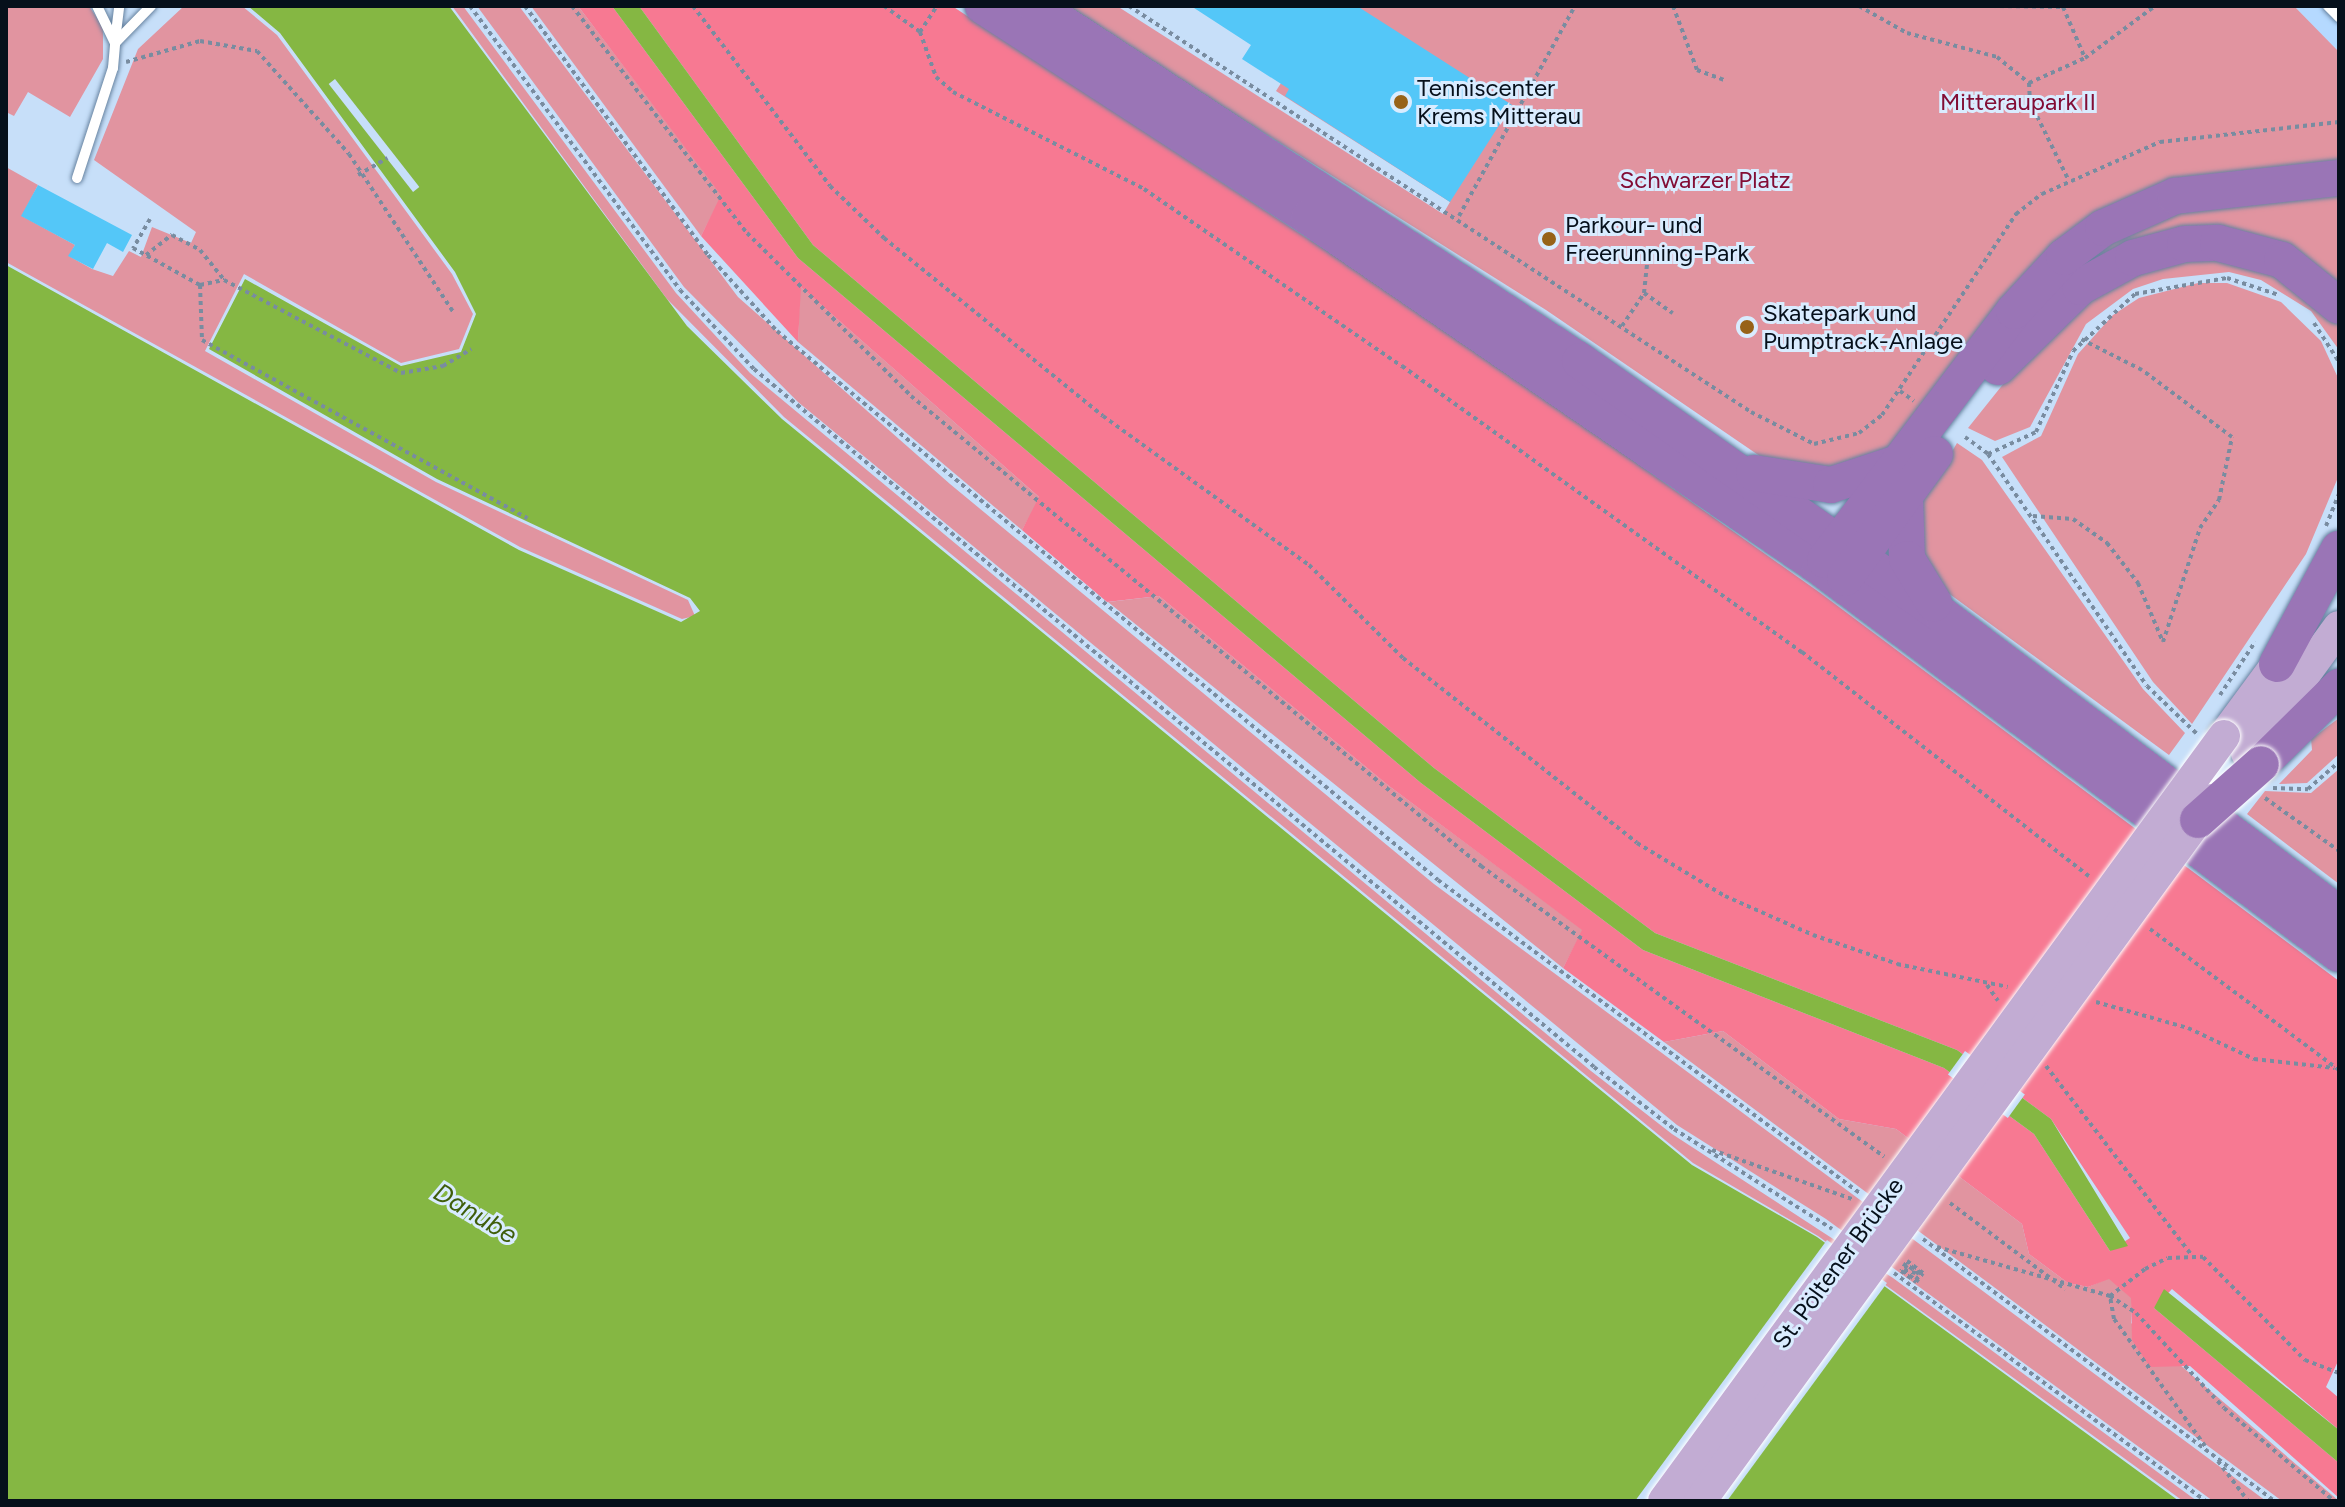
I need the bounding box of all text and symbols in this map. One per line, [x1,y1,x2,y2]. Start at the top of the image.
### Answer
place label: Tenniscenter Krems Mitterau [1417,74,1581,130]
park label: Mitteraupark II [1940,88,2096,116]
marker: Tenniscenter Krems Mitterau [1392,93,1410,111]
park label: Schwarzer Platz [1619,166,1791,194]
place label: Parkour- und Freerunning-Park [1565,211,1749,267]
marker: Parkour- und Freerunning-Park [1540,230,1558,248]
place label: Skatepark und Pumptrack-Anlage [1763,299,1963,355]
marker: Skatepark und Pumptrack-Anlage [1738,318,1756,336]
street label: St. Pöltener Brücke [1766,1172,1910,1354]
water label: Danube [428,1177,522,1251]

